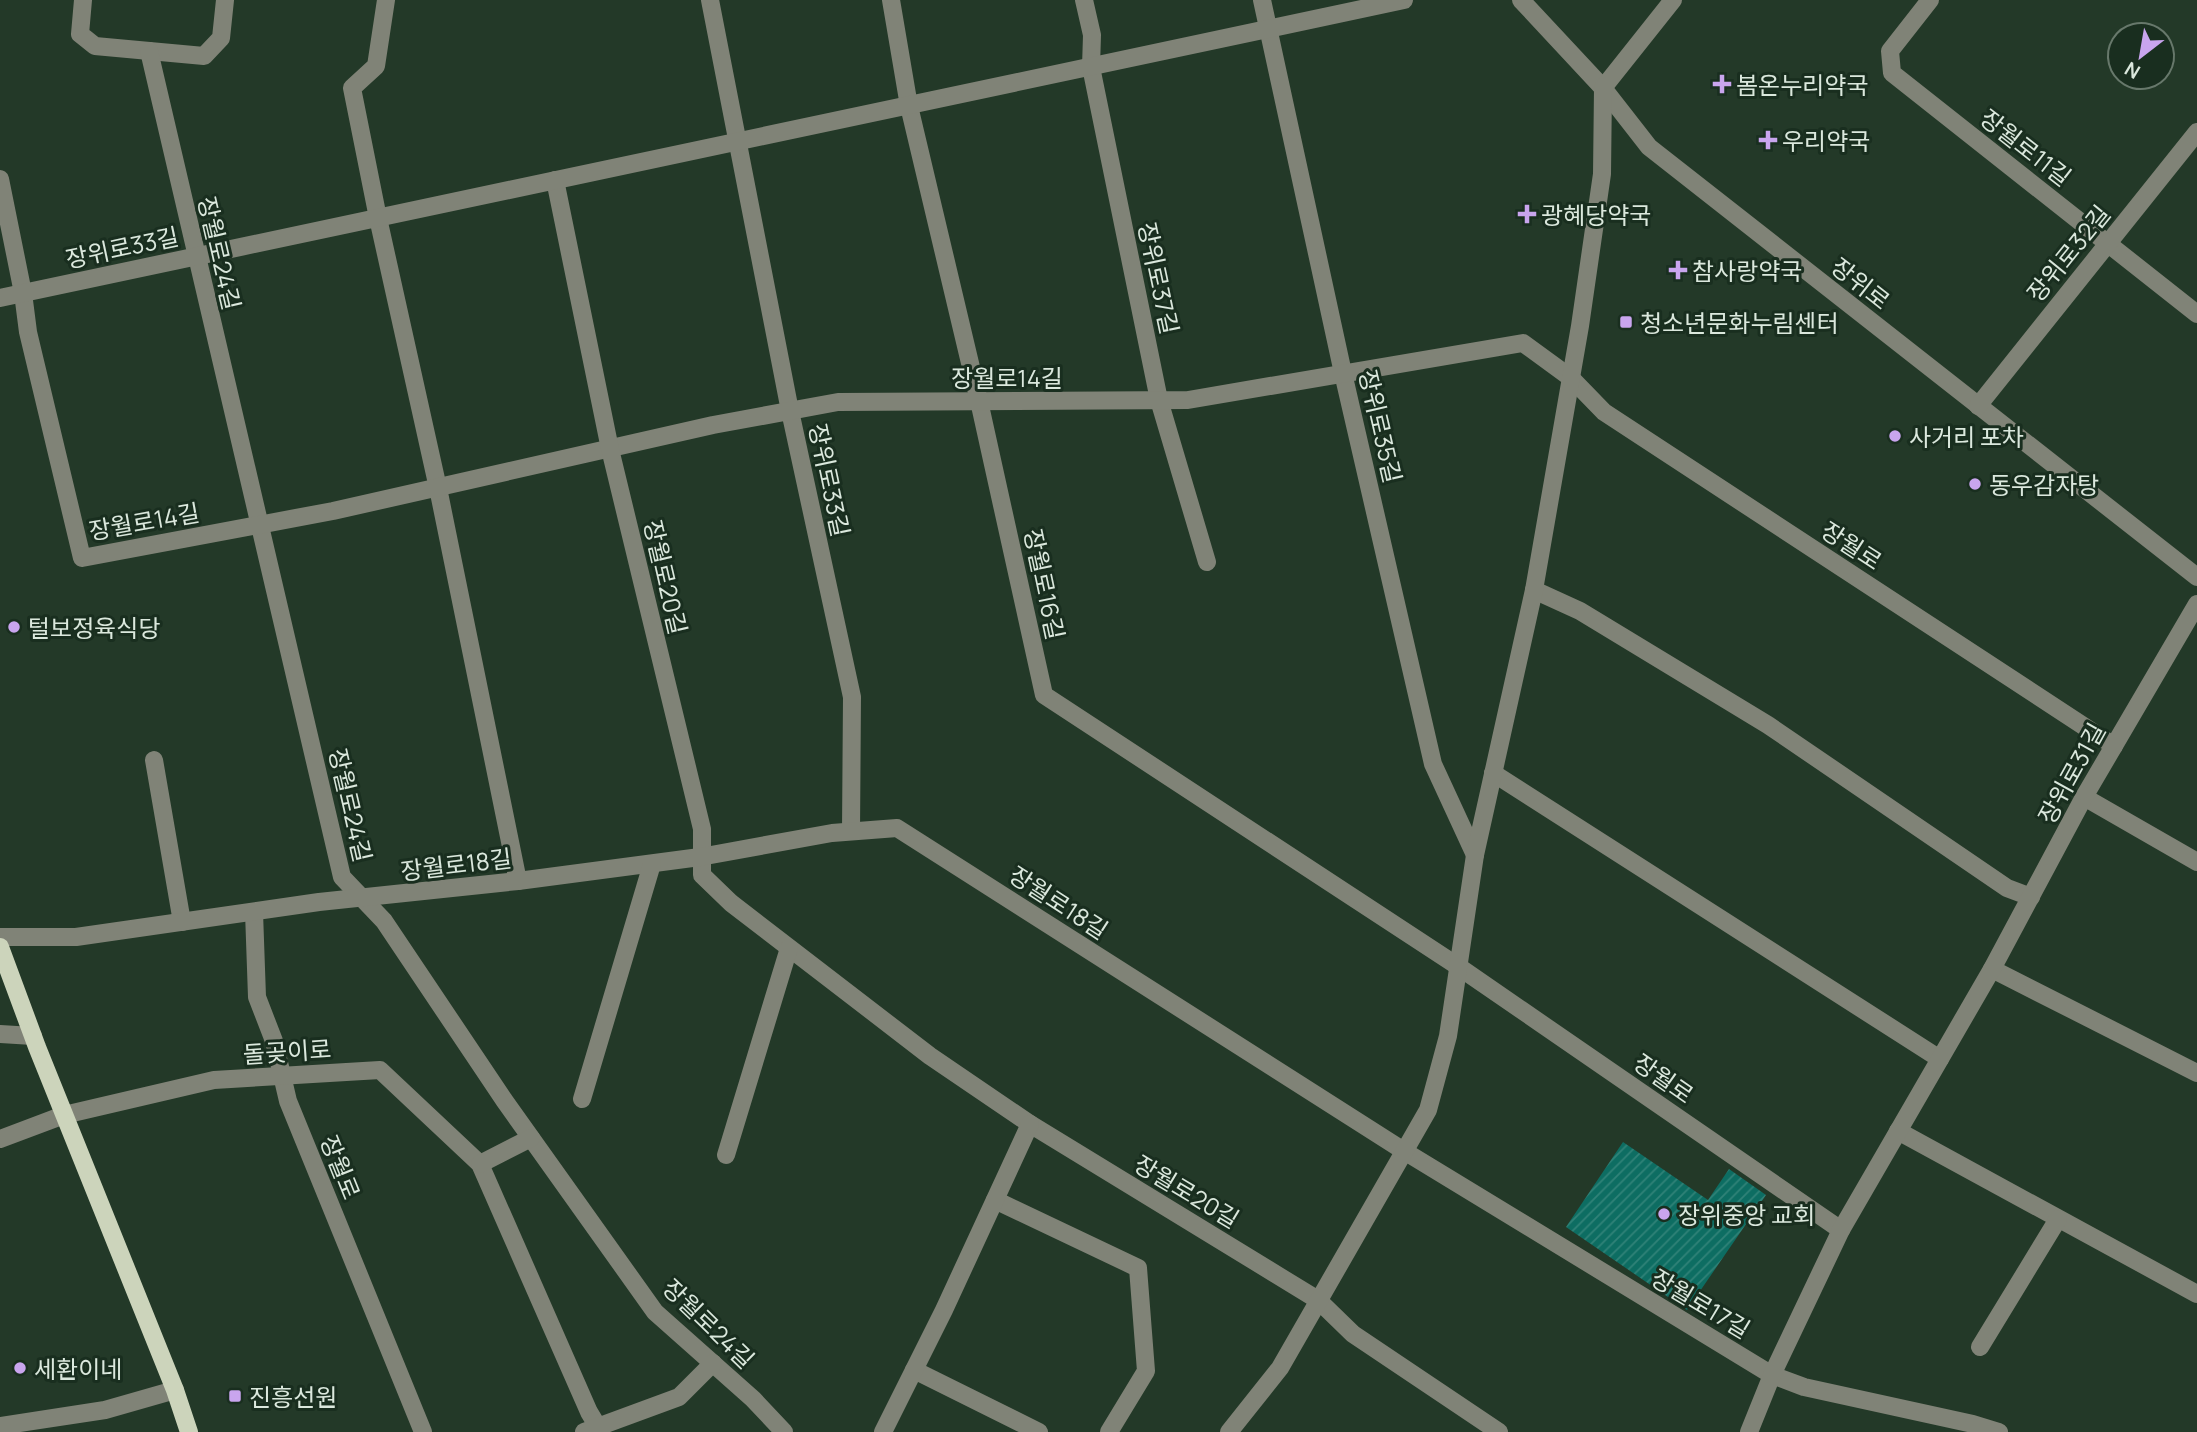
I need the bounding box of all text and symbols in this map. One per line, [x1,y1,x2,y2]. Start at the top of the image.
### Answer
north arrow [2106,21,2176,91]
text: N [2120,56,2145,85]
place label: 봄온누리약국 [1736,68,1868,101]
marker: 봄온누리약국 [1714,76,1730,92]
street label: 장월로11길 [1974,101,2078,193]
place label: 우리약국 [1782,124,1870,157]
marker: 우리약국 [1760,132,1776,148]
street label: 장월로24길 [191,193,249,313]
place label: 광혜당약국 [1541,198,1651,231]
street label: 장위로32길 [2019,198,2117,308]
marker: 광혜당약국 [1519,206,1535,222]
street label: 장위로33길 [62,219,182,275]
street label: 장위로37길 [1131,219,1187,337]
street label: 장위로 [1825,250,1897,316]
place label: 참사랑약국 [1692,254,1802,287]
marker: 참사랑약국 [1670,262,1686,278]
place label: 청소년문화누림센터 [1640,306,1839,339]
marker: 청소년문화누림센터 [1618,314,1634,330]
street label: 장월로14길 [951,361,1063,394]
street label: 장위로35길 [1352,366,1410,486]
street label: 장위로33길 [802,420,858,540]
place label: 사거리 포차 [1909,420,2024,453]
marker: 사거리 포차 [1887,428,1903,444]
place label: 동우감자탕 [1989,468,2099,501]
marker: 동우감자탕 [1967,476,1983,492]
street label: 장월로14길 [86,495,202,547]
street label: 장월로 [1815,513,1889,577]
street label: 장월로20길 [637,516,695,638]
street label: 장월로16길 [1017,526,1073,642]
place label: 털보정육식당 [28,611,160,644]
marker: 털보정육식당 [6,619,22,635]
street label: 장위로31길 [2030,716,2112,830]
street label: 장월로24길 [322,745,380,865]
street label: 장월로18길 [399,841,513,887]
street label: 장월로18길 [1003,858,1115,946]
street label: 돌곶이로 [242,1031,332,1071]
street label: 장월로 [1627,1045,1701,1111]
street label: 장월로 [313,1130,369,1204]
street label: 장월로20길 [1129,1147,1245,1235]
place label: 장위중앙 교회 [1678,1198,1815,1231]
marker: 장위중앙 교회 [1656,1206,1672,1222]
street label: 장월로17길 [1645,1261,1757,1345]
street label: 장월로24길 [656,1271,762,1375]
place label: 세환이네 [34,1352,122,1385]
marker: 세환이네 [12,1360,28,1376]
place label: 진흥선원 [249,1380,337,1413]
marker: 진흥선원 [227,1388,243,1404]

